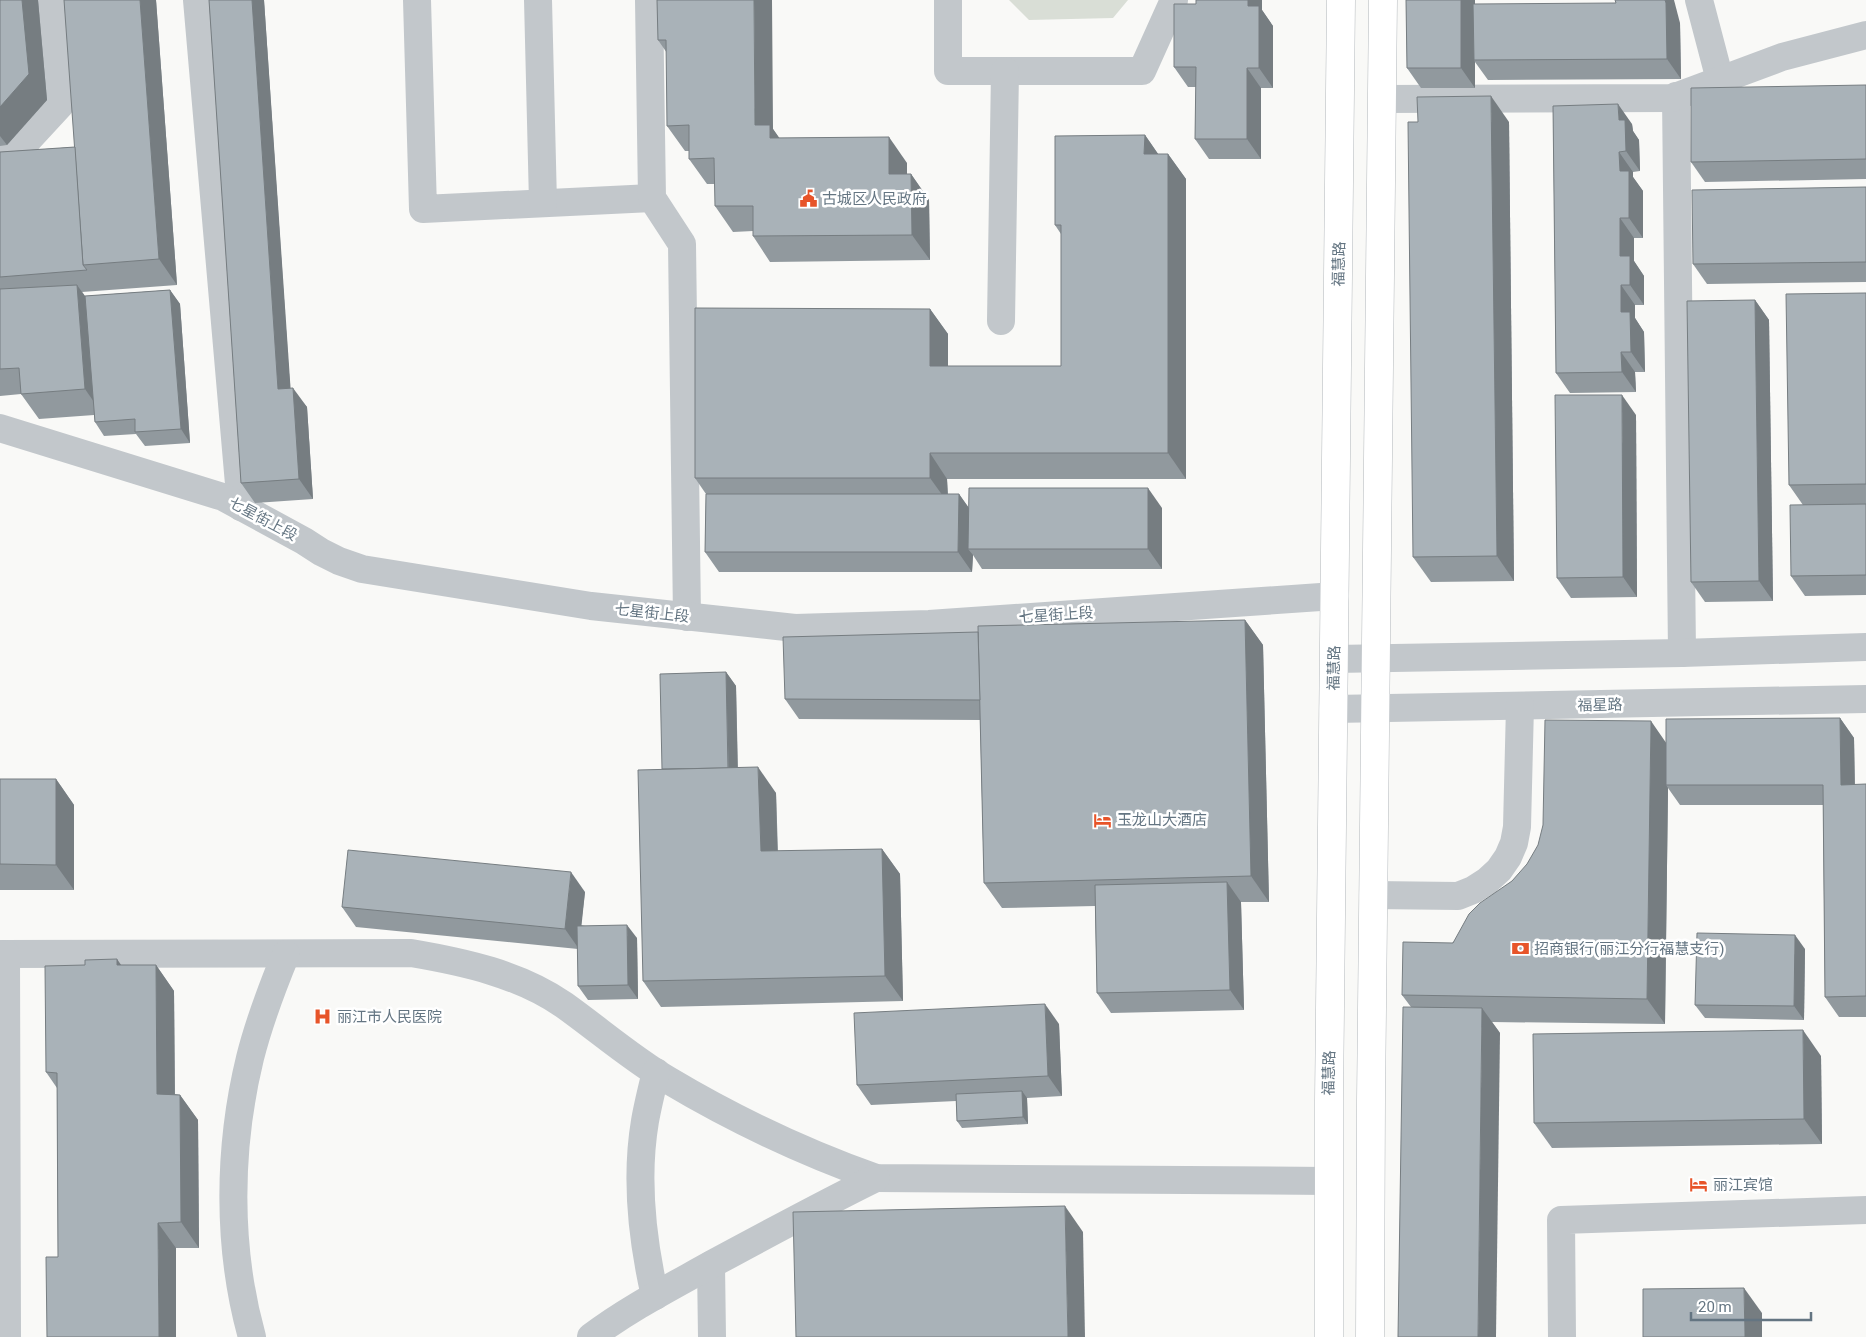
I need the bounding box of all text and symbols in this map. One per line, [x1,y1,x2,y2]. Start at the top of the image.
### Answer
public building icon: 古城区人民政府 [798,189,818,209]
place label: 古城区人民政府 [822,190,927,208]
street label: 福慧路 [1330,241,1348,287]
street label: 七星街上段 [226,493,300,545]
street label: 七星街上段 [614,600,690,626]
street label: 七星街上段 [1018,603,1094,627]
street label: 福慧路 [1325,645,1343,691]
street label: 福星路 [1577,696,1623,714]
hotel icon: 玉龙山大酒店 [1093,810,1113,830]
place label: 玉龙山大酒店 [1117,811,1207,829]
bank icon: 招商银行(丽江分行福慧支行) [1510,939,1530,959]
place label: 招商银行(丽江分行福慧支行) [1534,940,1724,958]
hospital icon: 丽江市人民医院 [313,1007,333,1027]
place label: 丽江市人民医院 [337,1008,442,1026]
street label: 福慧路 [1320,1050,1338,1096]
hotel icon: 丽江宾馆 [1689,1175,1709,1195]
place label: 丽江宾馆 [1713,1176,1773,1194]
scale bar [1691,1290,1811,1322]
text: 20 m [1698,1298,1732,1316]

